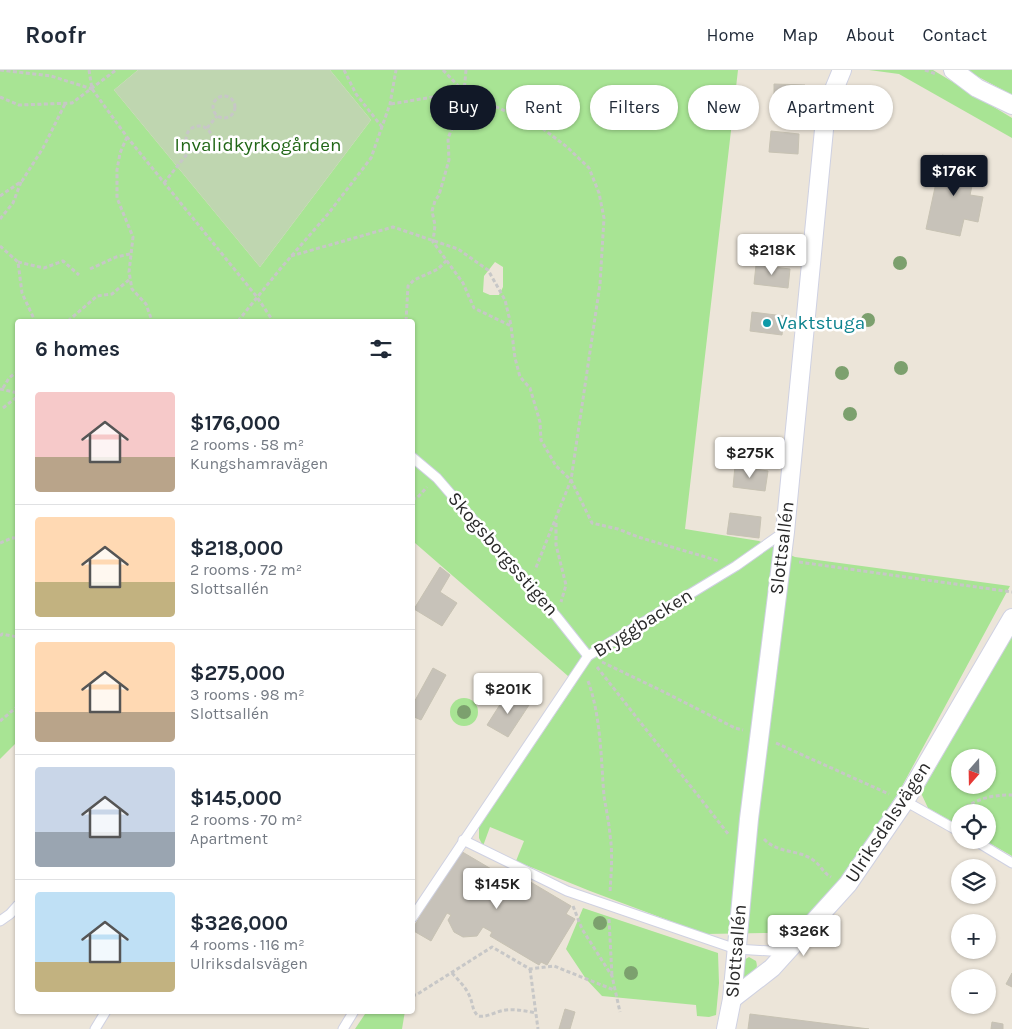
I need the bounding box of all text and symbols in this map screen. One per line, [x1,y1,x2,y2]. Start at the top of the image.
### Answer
text: Roofr [25,21,86,49]
text: Home [706,24,754,46]
text: Map [782,24,818,46]
text: About [846,24,895,46]
text: Contact [923,24,987,46]
chip: Buy [430,85,496,130]
chip: Rent [506,85,580,130]
chip: Filters [590,85,678,130]
chip: New [688,85,759,130]
chip: Apartment [769,85,893,130]
park label: Invalidkyrkogården [175,134,341,156]
pin: $176K [919,154,989,197]
text: $176K [932,161,976,180]
pin: $218K [737,234,807,276]
text: $218K [748,240,796,259]
place label: Vaktstuga [777,312,865,334]
marker: Vaktstuga [761,317,773,329]
icon: filters [367,335,395,363]
text: 6 homes [35,337,120,361]
text: $176,000 [190,411,280,435]
icon: home [75,412,135,472]
text: 2 rooms · 58 m² [190,435,304,454]
pin: $275K [715,436,785,479]
text: $275K [726,443,774,462]
text: Kungshamravägen [190,454,328,473]
street label: Skogsborgsstigen [443,488,563,620]
street label: Slottsallén [765,500,799,596]
text: $218,000 [190,536,283,560]
icon: home [75,537,135,597]
text: 2 rooms · 72 m² [190,560,302,579]
text: Slottsallén [190,579,269,598]
street label: Bryggbacken [590,584,696,662]
text: $275,000 [190,661,285,685]
icon: home [75,662,135,722]
pin: $201K [473,672,543,715]
text: $201K [485,679,532,698]
text: 3 rooms · 98 m² [190,685,305,704]
text: Slottsallén [190,704,269,723]
north arrow [951,749,996,794]
map controls [951,749,996,1014]
street label: Ulriksdalsvägen [841,757,935,887]
text: $145,000 [190,786,282,810]
icon: home [75,787,135,847]
button: locate [951,804,996,849]
text: 2 rooms · 70 m² [190,810,302,829]
text: Apartment [190,829,268,848]
button: layers [951,859,996,904]
pin: $145K [462,868,532,910]
text: $145K [474,874,520,893]
street label: Slottsallén [721,903,751,999]
text: $326,000 [190,911,288,935]
icon: home [75,912,135,972]
pin: $326K [769,914,839,957]
button: + [951,914,996,959]
text: $326K [779,921,829,940]
text: 4 rooms · 116 m² [190,935,305,954]
text: Ulriksdalsvägen [190,954,308,973]
button: − [951,969,996,1014]

